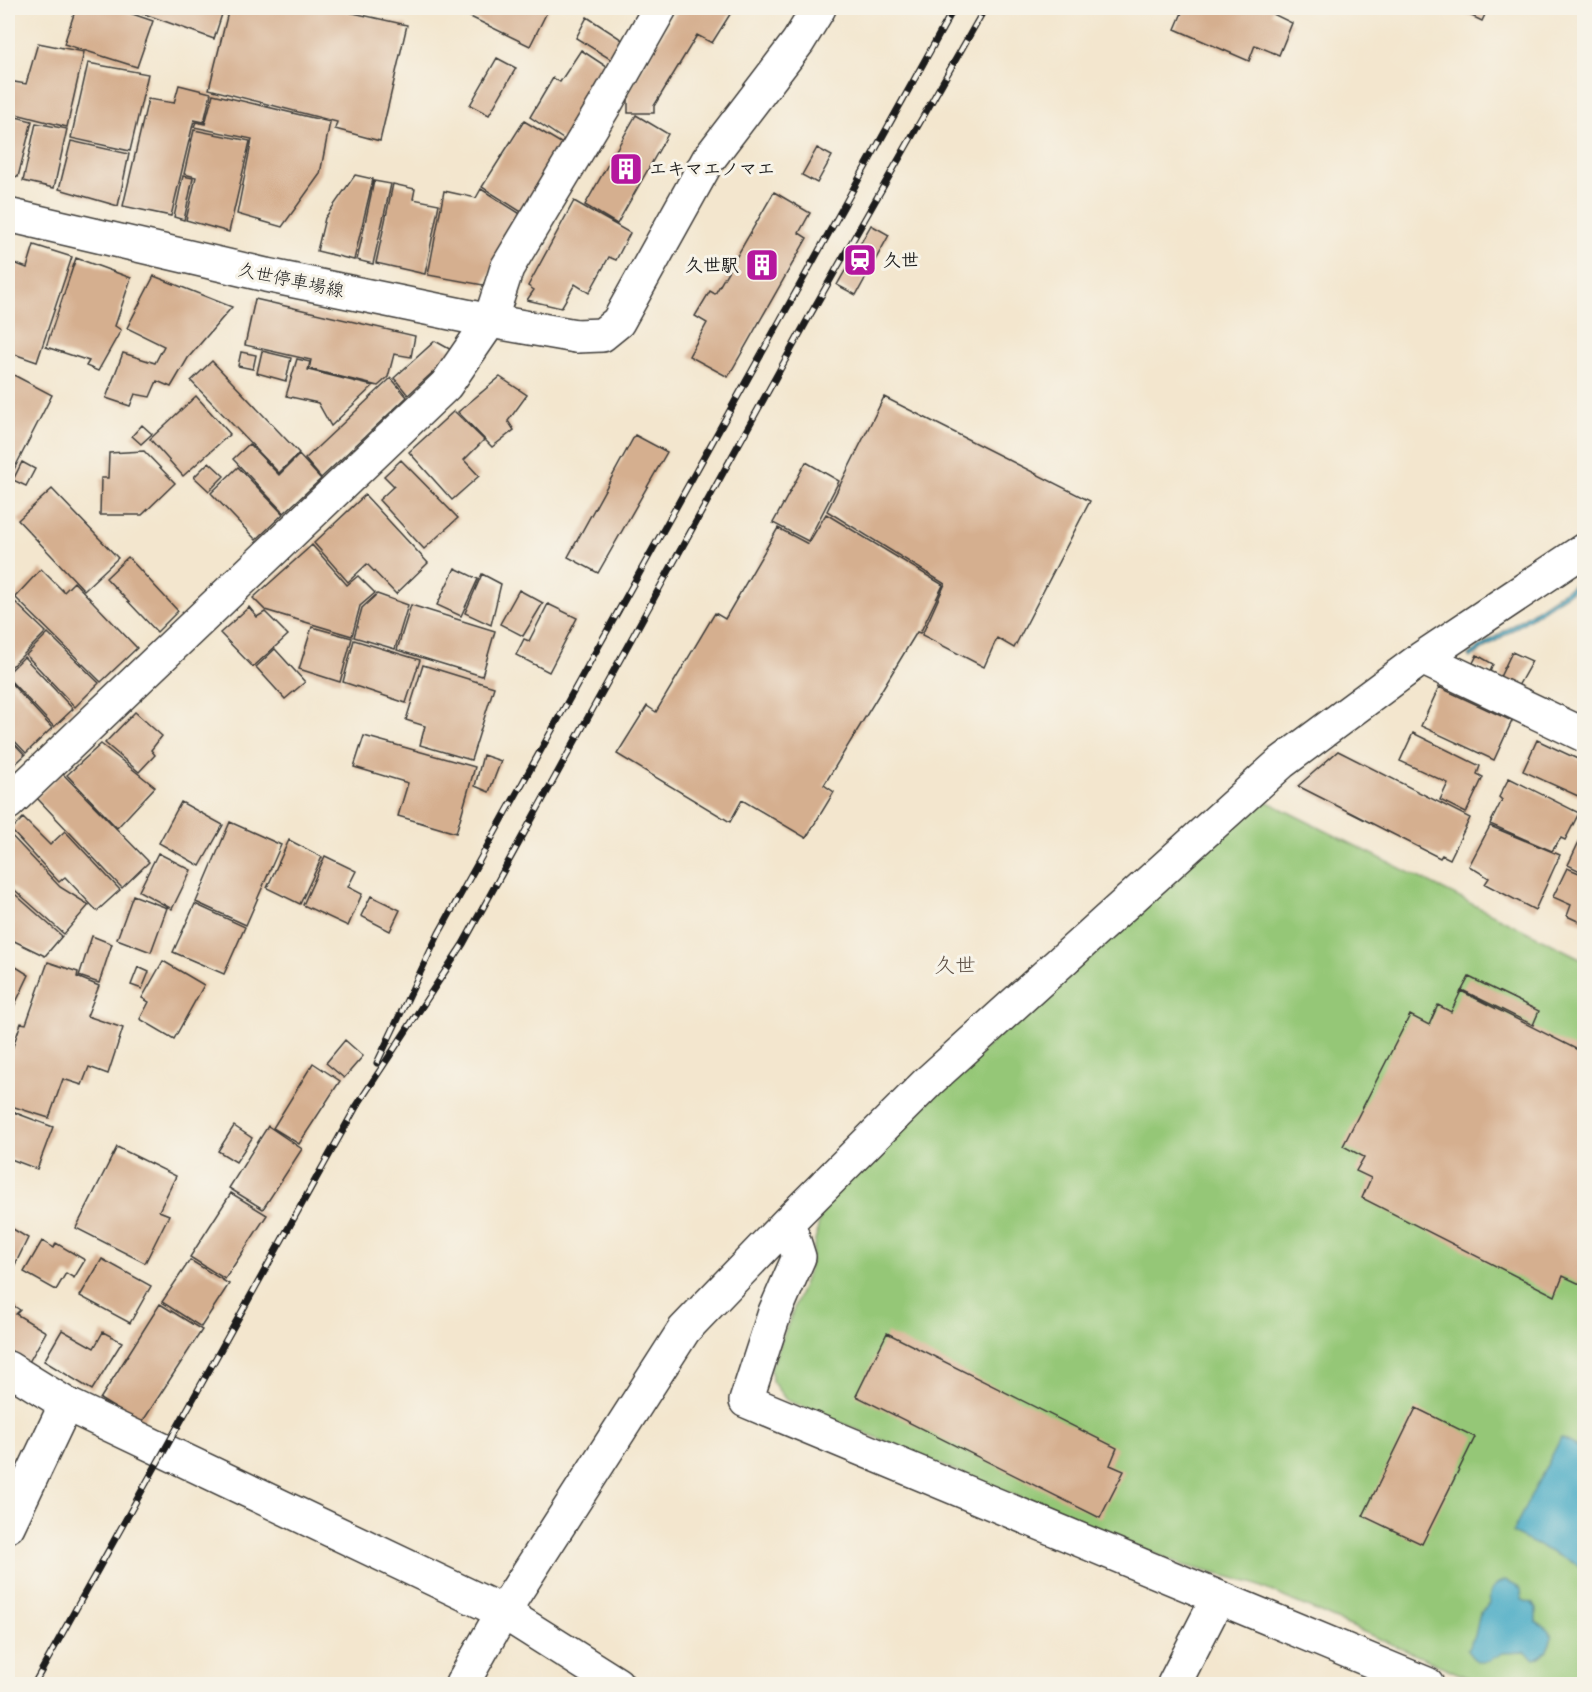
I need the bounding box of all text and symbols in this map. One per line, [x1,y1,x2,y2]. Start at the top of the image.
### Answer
building icon: エキマエノマエ [608,151,644,187]
place label: エキマエノマエ [649,158,775,180]
station icon: 久世 [842,242,878,278]
building icon: 久世駅 [744,247,780,283]
place label: 久世 [883,249,919,271]
place label: 久世駅 [685,254,739,276]
street label: 久世停車場線 [236,258,346,302]
district label: 久世 [934,952,976,977]

